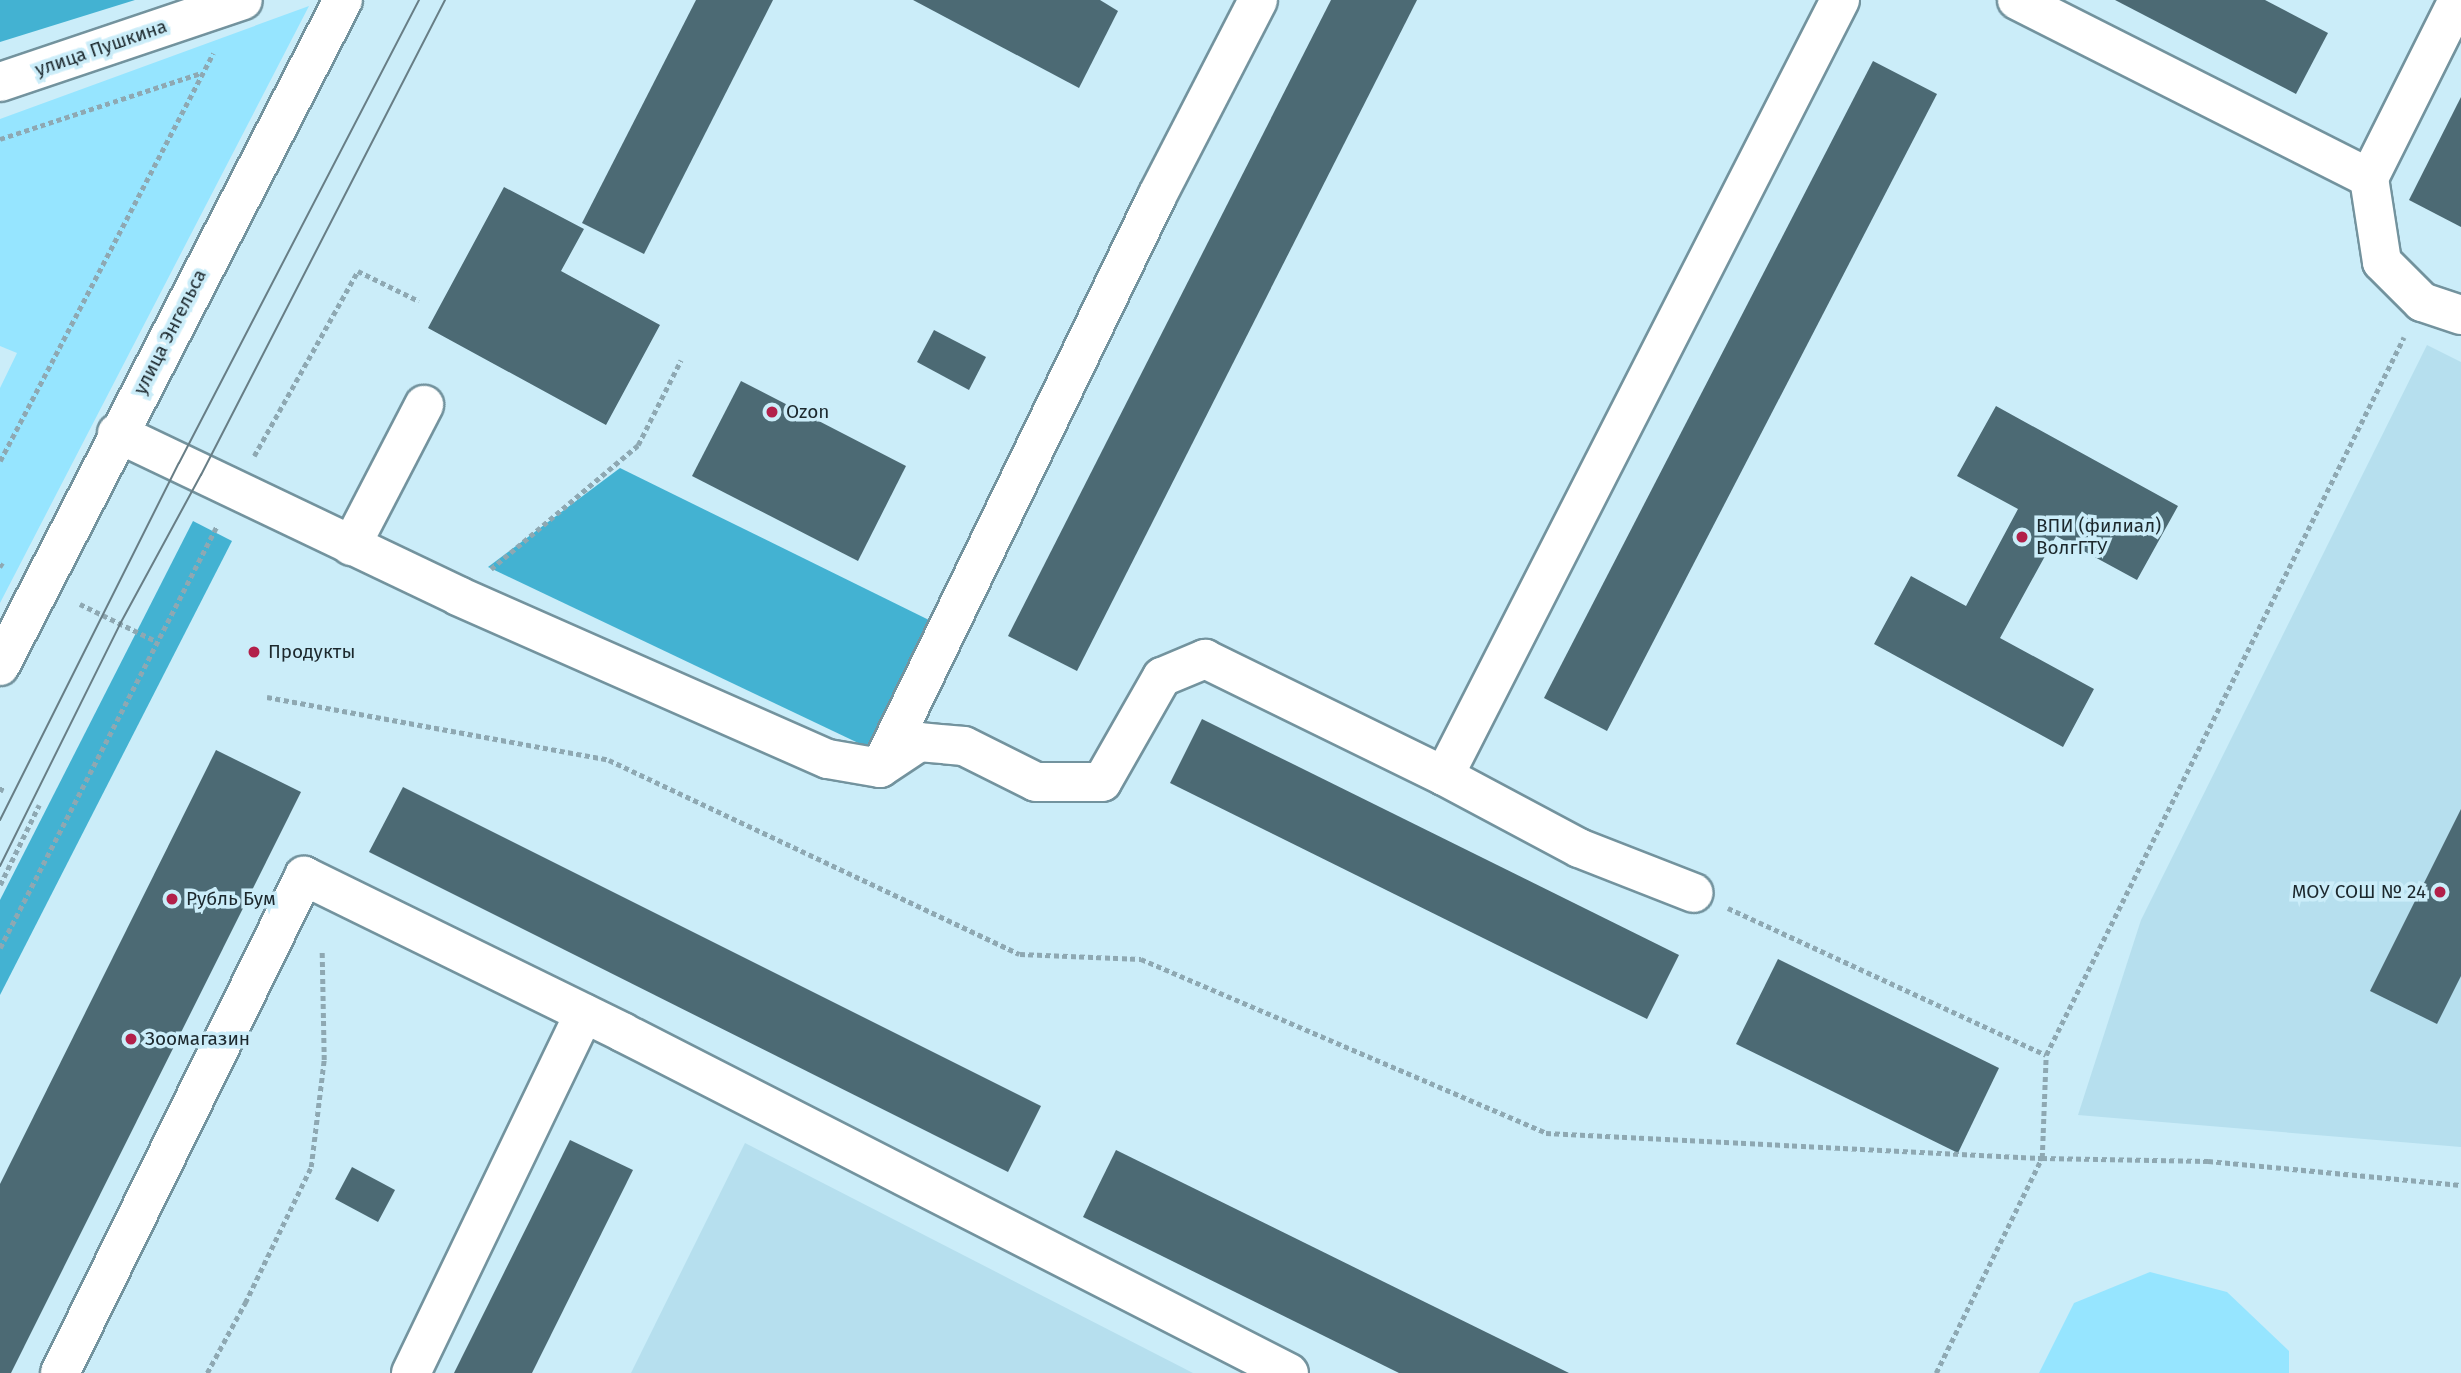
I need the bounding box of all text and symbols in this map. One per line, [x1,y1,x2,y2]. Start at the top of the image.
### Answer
street label: улица Пушкина [32,15,170,81]
street label: улица Энгельса [129,266,211,398]
place label: Ozon [786,401,829,423]
marker: Ozon [764,404,780,420]
place label: ВПИ (филиал) ВолгГТУ [2036,515,2161,559]
marker: ВПИ (филиал) ВолгГТУ [2014,529,2030,545]
place label: Продукты [268,641,355,663]
marker: Продукты [246,644,262,660]
place label: МОУ СОШ № 24 [2292,881,2426,903]
marker: МОУ СОШ № 24 [2432,884,2448,900]
place label: Рубль Бум [186,888,276,910]
marker: Рубль Бум [164,891,180,907]
place label: Зоомагазин [145,1028,250,1050]
marker: Зоомагазин [123,1031,139,1047]

